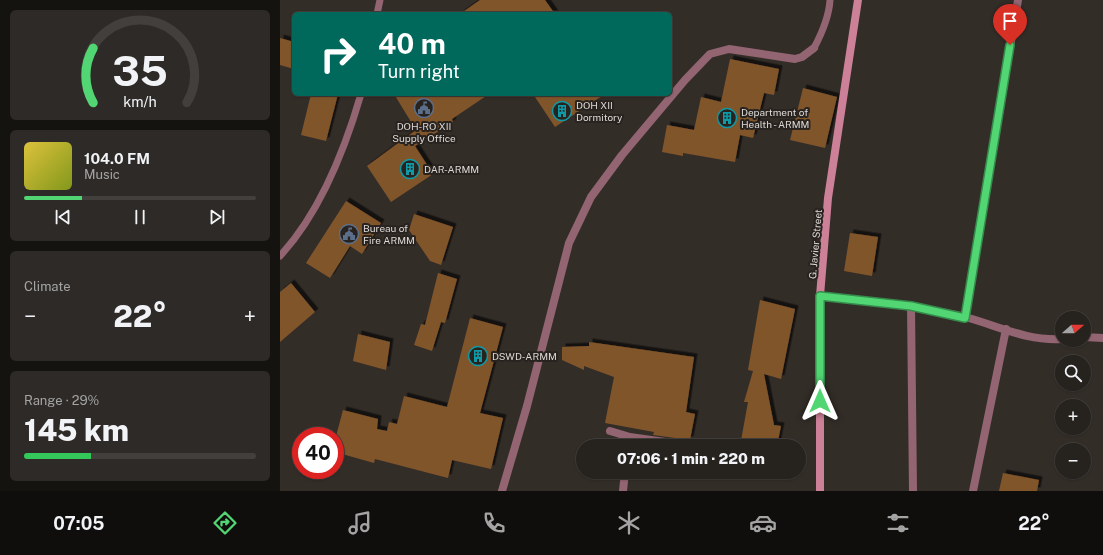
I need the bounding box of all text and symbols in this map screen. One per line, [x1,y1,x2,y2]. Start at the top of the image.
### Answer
pin [993,4,1027,45]
icon: arrive [999,10,1021,32]
text: 40 m [378,27,446,60]
icon: right [312,28,364,80]
text: 35 [112,46,168,95]
text: Turn right [378,61,460,82]
text: km/h [123,93,157,110]
public building icon: DOH-RO XII Supply Office [413,97,435,119]
place label: DOH XII Dormitory [576,99,623,123]
building icon: DOH XII Dormitory [551,100,573,122]
place label: Department of Health - ARMM [741,106,809,130]
building icon: Department of Health - ARMM [716,107,738,129]
place label: DOH-RO XII Supply Office [392,120,456,144]
text: 104.0 FM [84,150,150,167]
building icon: DAR-ARMM [399,158,421,180]
place label: DAR-ARMM [424,163,479,175]
text: Music [84,167,120,182]
icon: previous [52,206,74,228]
icon: pause [129,206,151,228]
icon: next [206,206,228,228]
street label: G. Javier Street [806,209,824,279]
place label: Bureau of Fire ARMM [363,222,415,246]
public building icon: Bureau of Fire ARMM [338,223,360,245]
text: Climate [24,279,71,294]
text: 22° [113,298,167,334]
text: − [24,303,36,329]
text: + [244,303,256,329]
north arrow [1055,311,1091,347]
map controls [1055,311,1091,479]
building icon: DSWD-ARMM [467,345,489,367]
place label: DSWD-ARMM [492,350,557,362]
button: search [1055,355,1091,391]
position arrow [799,380,841,422]
text: Range · 29% [24,393,99,408]
button: + [1055,399,1091,435]
text: 145 km [24,412,129,448]
speed limit sign: 40 [292,427,344,479]
button: − [1055,443,1091,479]
text: 07:06 · 1 min · 220 m [617,450,765,467]
icon: directions [211,509,239,537]
icon: music [346,509,374,537]
icon: phone [480,509,508,537]
icon: climate [615,509,643,537]
icon: car [749,509,777,537]
icon: filters [884,509,912,537]
text: 07:05 [53,513,104,534]
text: 22° [1018,513,1050,534]

